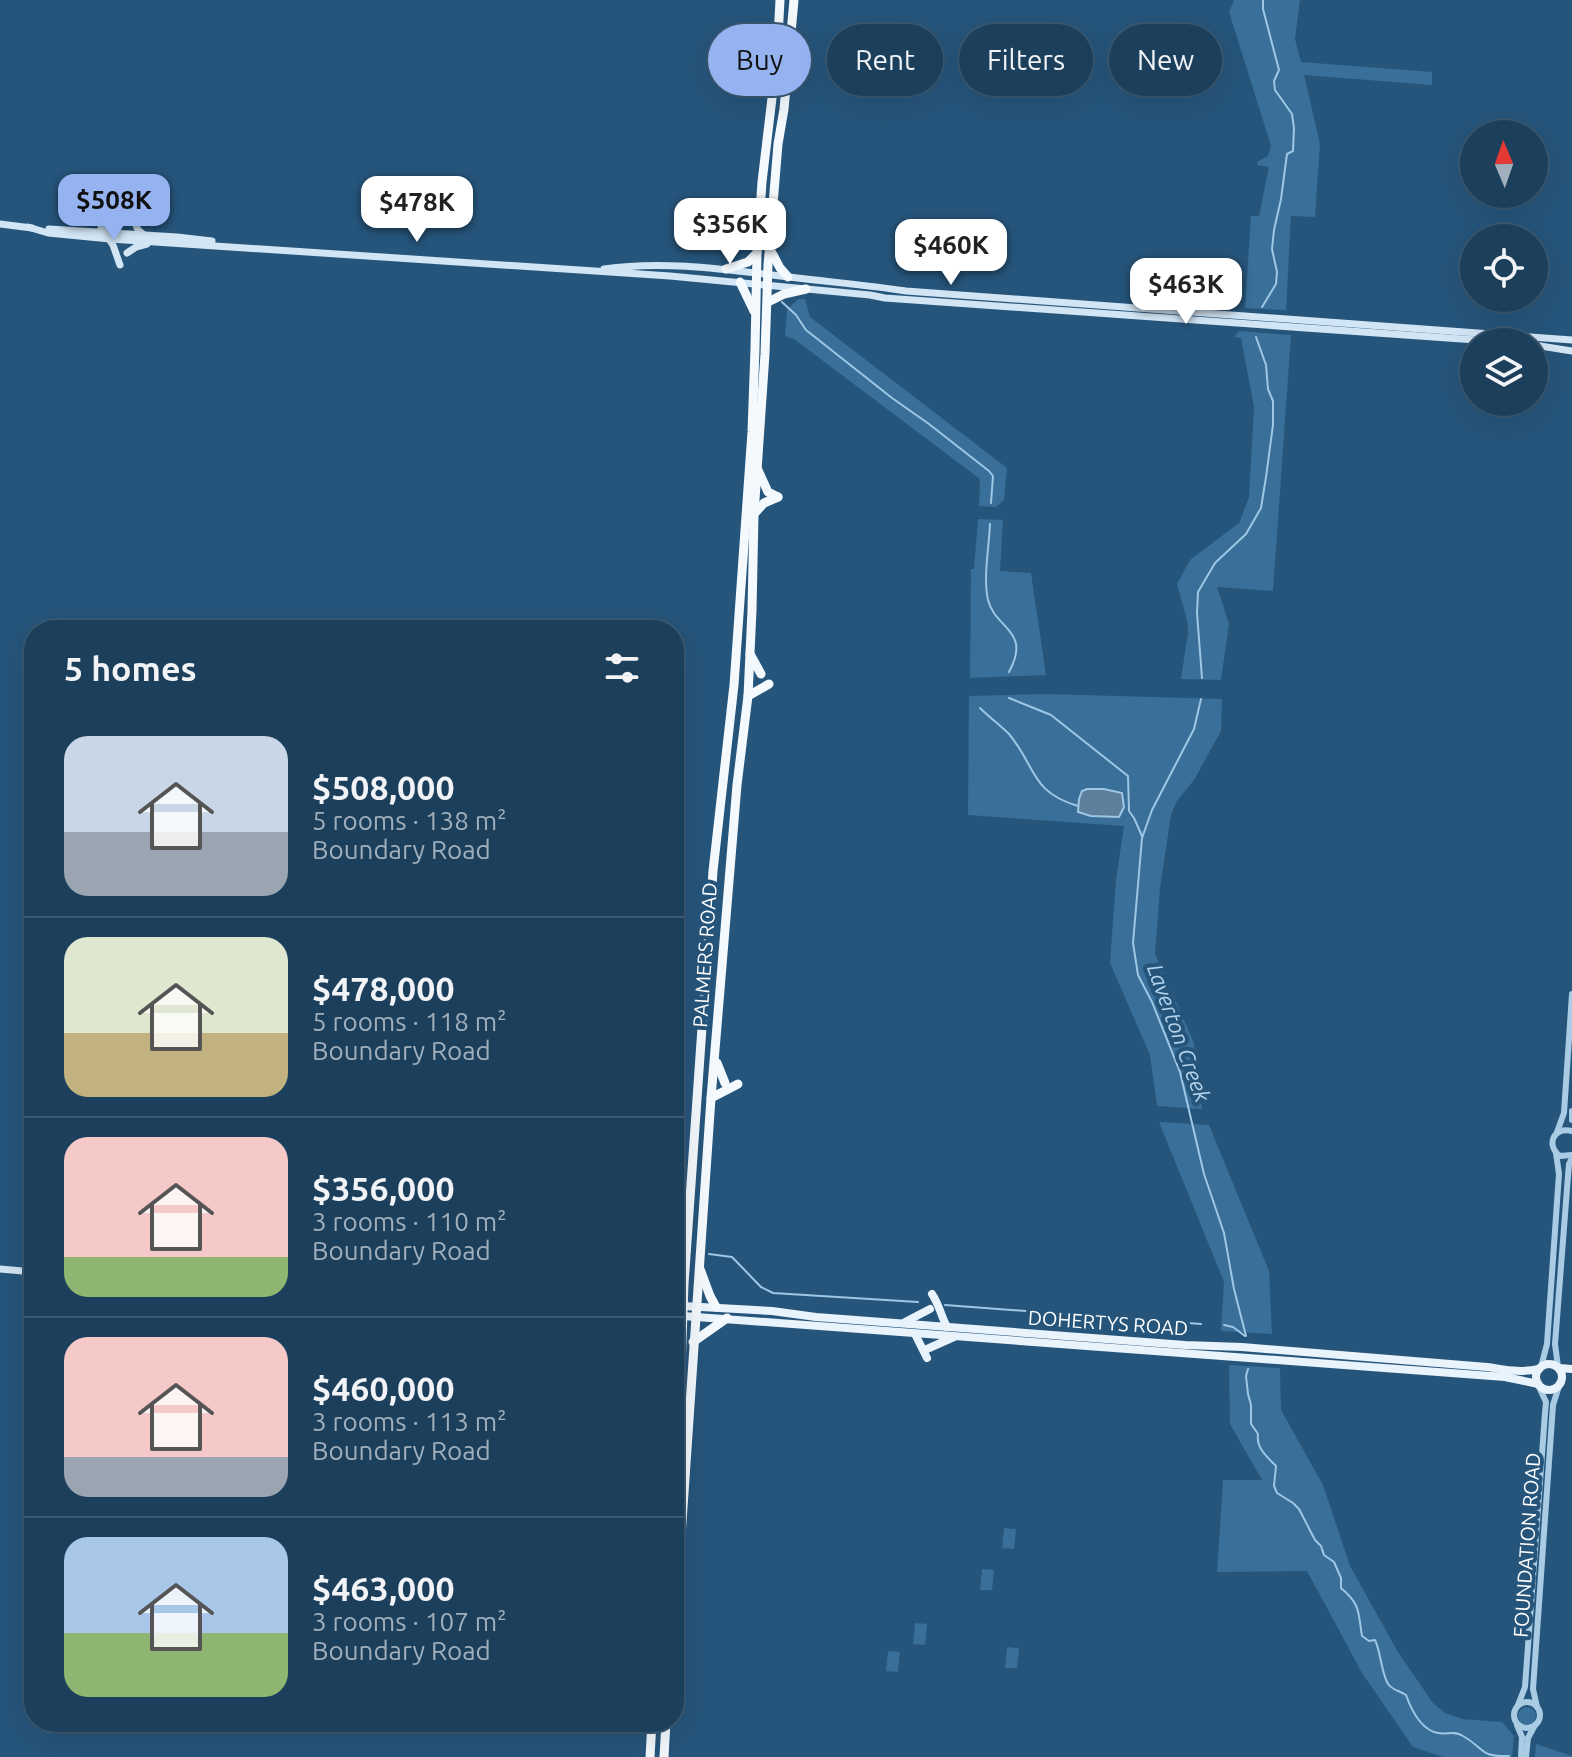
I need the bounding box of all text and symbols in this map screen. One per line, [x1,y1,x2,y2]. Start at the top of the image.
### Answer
chip: Buy [708,24,811,96]
chip: Rent [827,24,943,96]
chip: Filters [959,24,1093,96]
chip: New [1109,24,1222,96]
north arrow [1460,120,1548,208]
map controls [1460,120,1548,416]
pin: $508K [58,174,170,242]
pin: $478K [361,176,473,244]
text: $508K [76,185,152,214]
text: $478K [379,187,455,216]
pin: $356K [674,198,786,266]
text: $356K [692,209,768,238]
pin: $460K [895,219,1007,287]
button: locate [1460,224,1548,312]
text: $460K [913,230,989,259]
pin: $463K [1130,258,1242,326]
text: $463K [1148,269,1224,298]
button: layers [1460,328,1548,416]
icon: filters [600,646,644,690]
text: 5 homes [64,649,197,687]
icon: home [128,768,224,864]
text: $508,000 [312,768,455,806]
text: 5 rooms · 138 m² [312,806,507,835]
text: Boundary Road [312,835,491,864]
street label: PALMERS ROAD [688,882,721,1028]
water label: Laverton Creek [1143,960,1216,1106]
icon: home [128,969,224,1065]
text: $478,000 [312,969,455,1007]
text: 5 rooms · 118 m² [312,1007,507,1036]
text: Boundary Road [312,1036,491,1065]
icon: home [128,1169,224,1265]
text: $356,000 [312,1169,455,1207]
text: 3 rooms · 110 m² [312,1207,507,1236]
text: Boundary Road [312,1236,491,1265]
street label: DOHERTYS ROAD [1027,1305,1189,1340]
icon: home [128,1369,224,1465]
text: $460,000 [312,1369,455,1407]
text: 3 rooms · 113 m² [312,1407,507,1436]
text: Boundary Road [312,1436,491,1465]
street label: FOUNDATION ROAD [1509,1452,1544,1638]
icon: home [128,1569,224,1665]
text: $463,000 [312,1569,455,1607]
text: 3 rooms · 107 m² [312,1607,507,1636]
text: Boundary Road [312,1636,491,1665]

